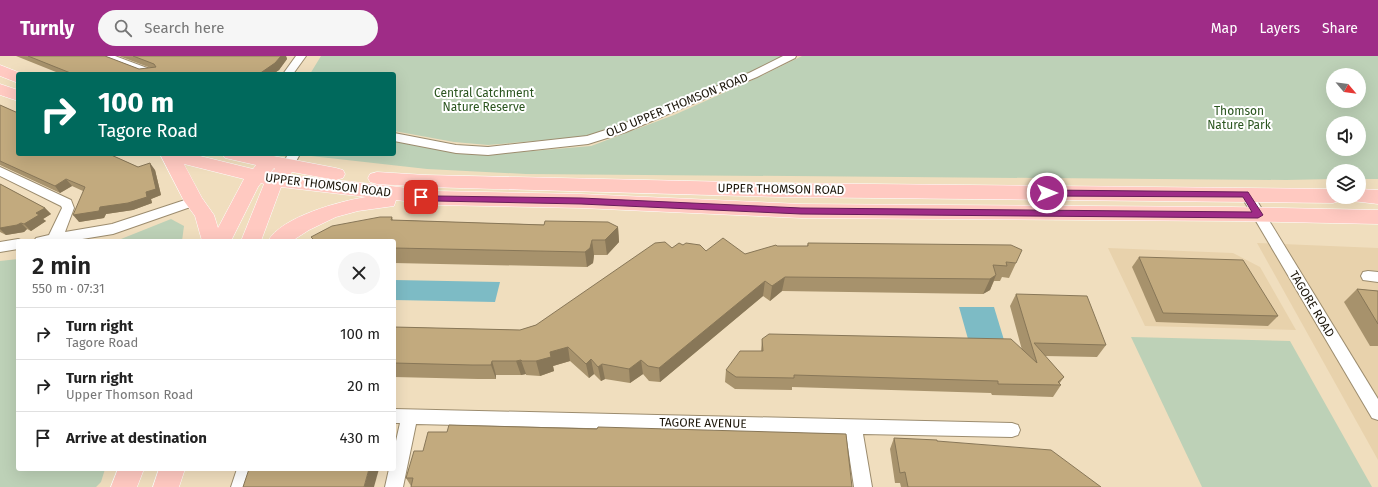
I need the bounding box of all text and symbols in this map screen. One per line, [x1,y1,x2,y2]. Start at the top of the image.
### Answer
search box [98,10,378,46]
text: Turnly [20,17,74,40]
icon: search [112,17,134,39]
text: Search here [144,19,224,37]
text: Map [1211,20,1237,37]
text: Layers [1259,20,1300,37]
text: Share [1322,20,1358,37]
north arrow [1326,68,1366,108]
map controls [1326,68,1366,204]
street label: OLD UPPER THOMSON ROAD [604,70,750,140]
text: 100 m [98,86,174,119]
park label: Central Catchment Nature Reserve [434,86,535,114]
icon: right [32,88,84,140]
park label: Thomson Nature Park [1207,104,1272,132]
button: sound [1326,116,1366,156]
text: Tagore Road [98,120,198,142]
button: layers [1326,164,1366,204]
street label: UPPER THOMSON ROAD [264,170,392,200]
position arrow [1026,172,1068,214]
pin [404,180,438,214]
street label: UPPER THOMSON ROAD [718,181,845,197]
icon: arrive [410,186,432,208]
text: 2 min [32,252,91,280]
button: close [338,252,380,294]
street label: TAGORE ROAD [1287,268,1337,340]
text: 550 m · 07:31 [32,281,105,296]
text: Turn right [66,317,133,335]
icon: right [32,323,54,345]
text: 100 m [340,325,380,343]
text: Tagore Road [66,335,138,350]
text: Turn right [66,369,133,387]
icon: right [32,375,54,397]
text: 20 m [347,377,380,395]
text: Upper Thomson Road [66,387,193,402]
street label: TAGORE AVENUE [659,415,747,431]
icon: arrive [32,427,54,449]
text: Arrive at destination [66,429,207,447]
text: 430 m [340,429,380,447]

